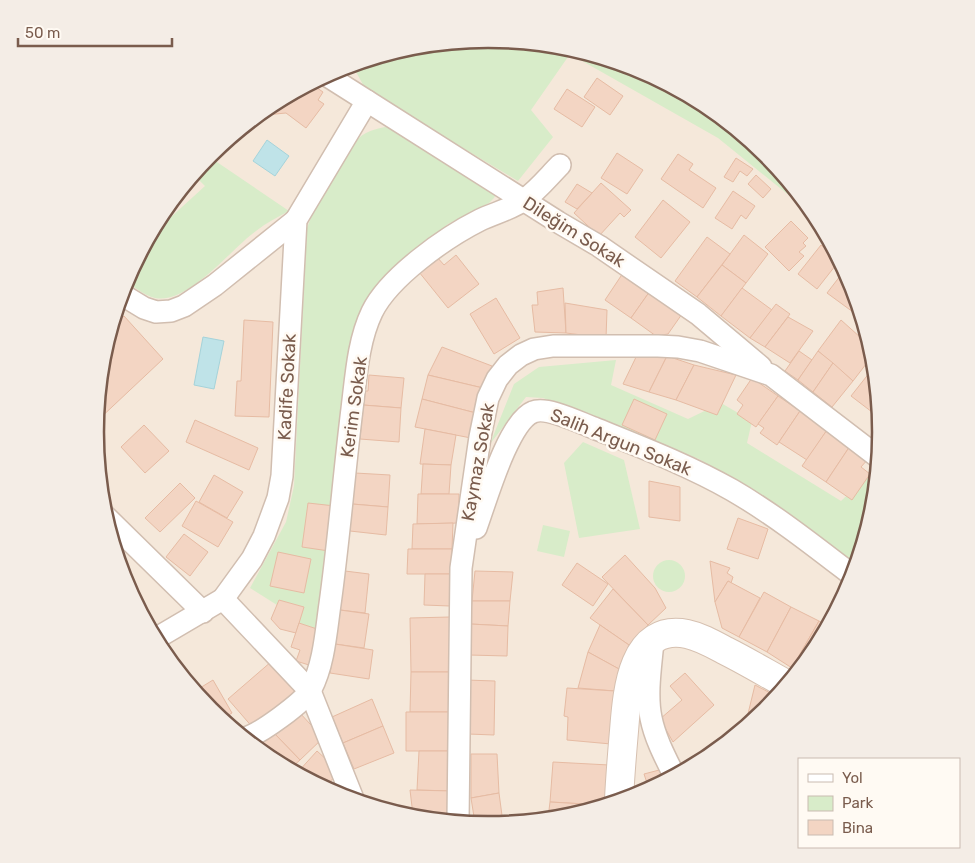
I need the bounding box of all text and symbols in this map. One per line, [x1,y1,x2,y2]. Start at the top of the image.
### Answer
scale bar [18,15,171,47]
text: 50 m [25,24,60,42]
street label: Dileğim Sokak [519,192,630,273]
street label: Kadife Sokak [273,332,301,441]
street label: Kerim Sokak [336,354,372,459]
street label: Kaymaz Sokak [457,400,499,523]
street label: Salih Argun Sokak [547,404,695,481]
legend [798,758,960,848]
text: Yol [842,769,863,787]
text: Park [842,794,873,812]
text: Bina [842,819,873,837]

